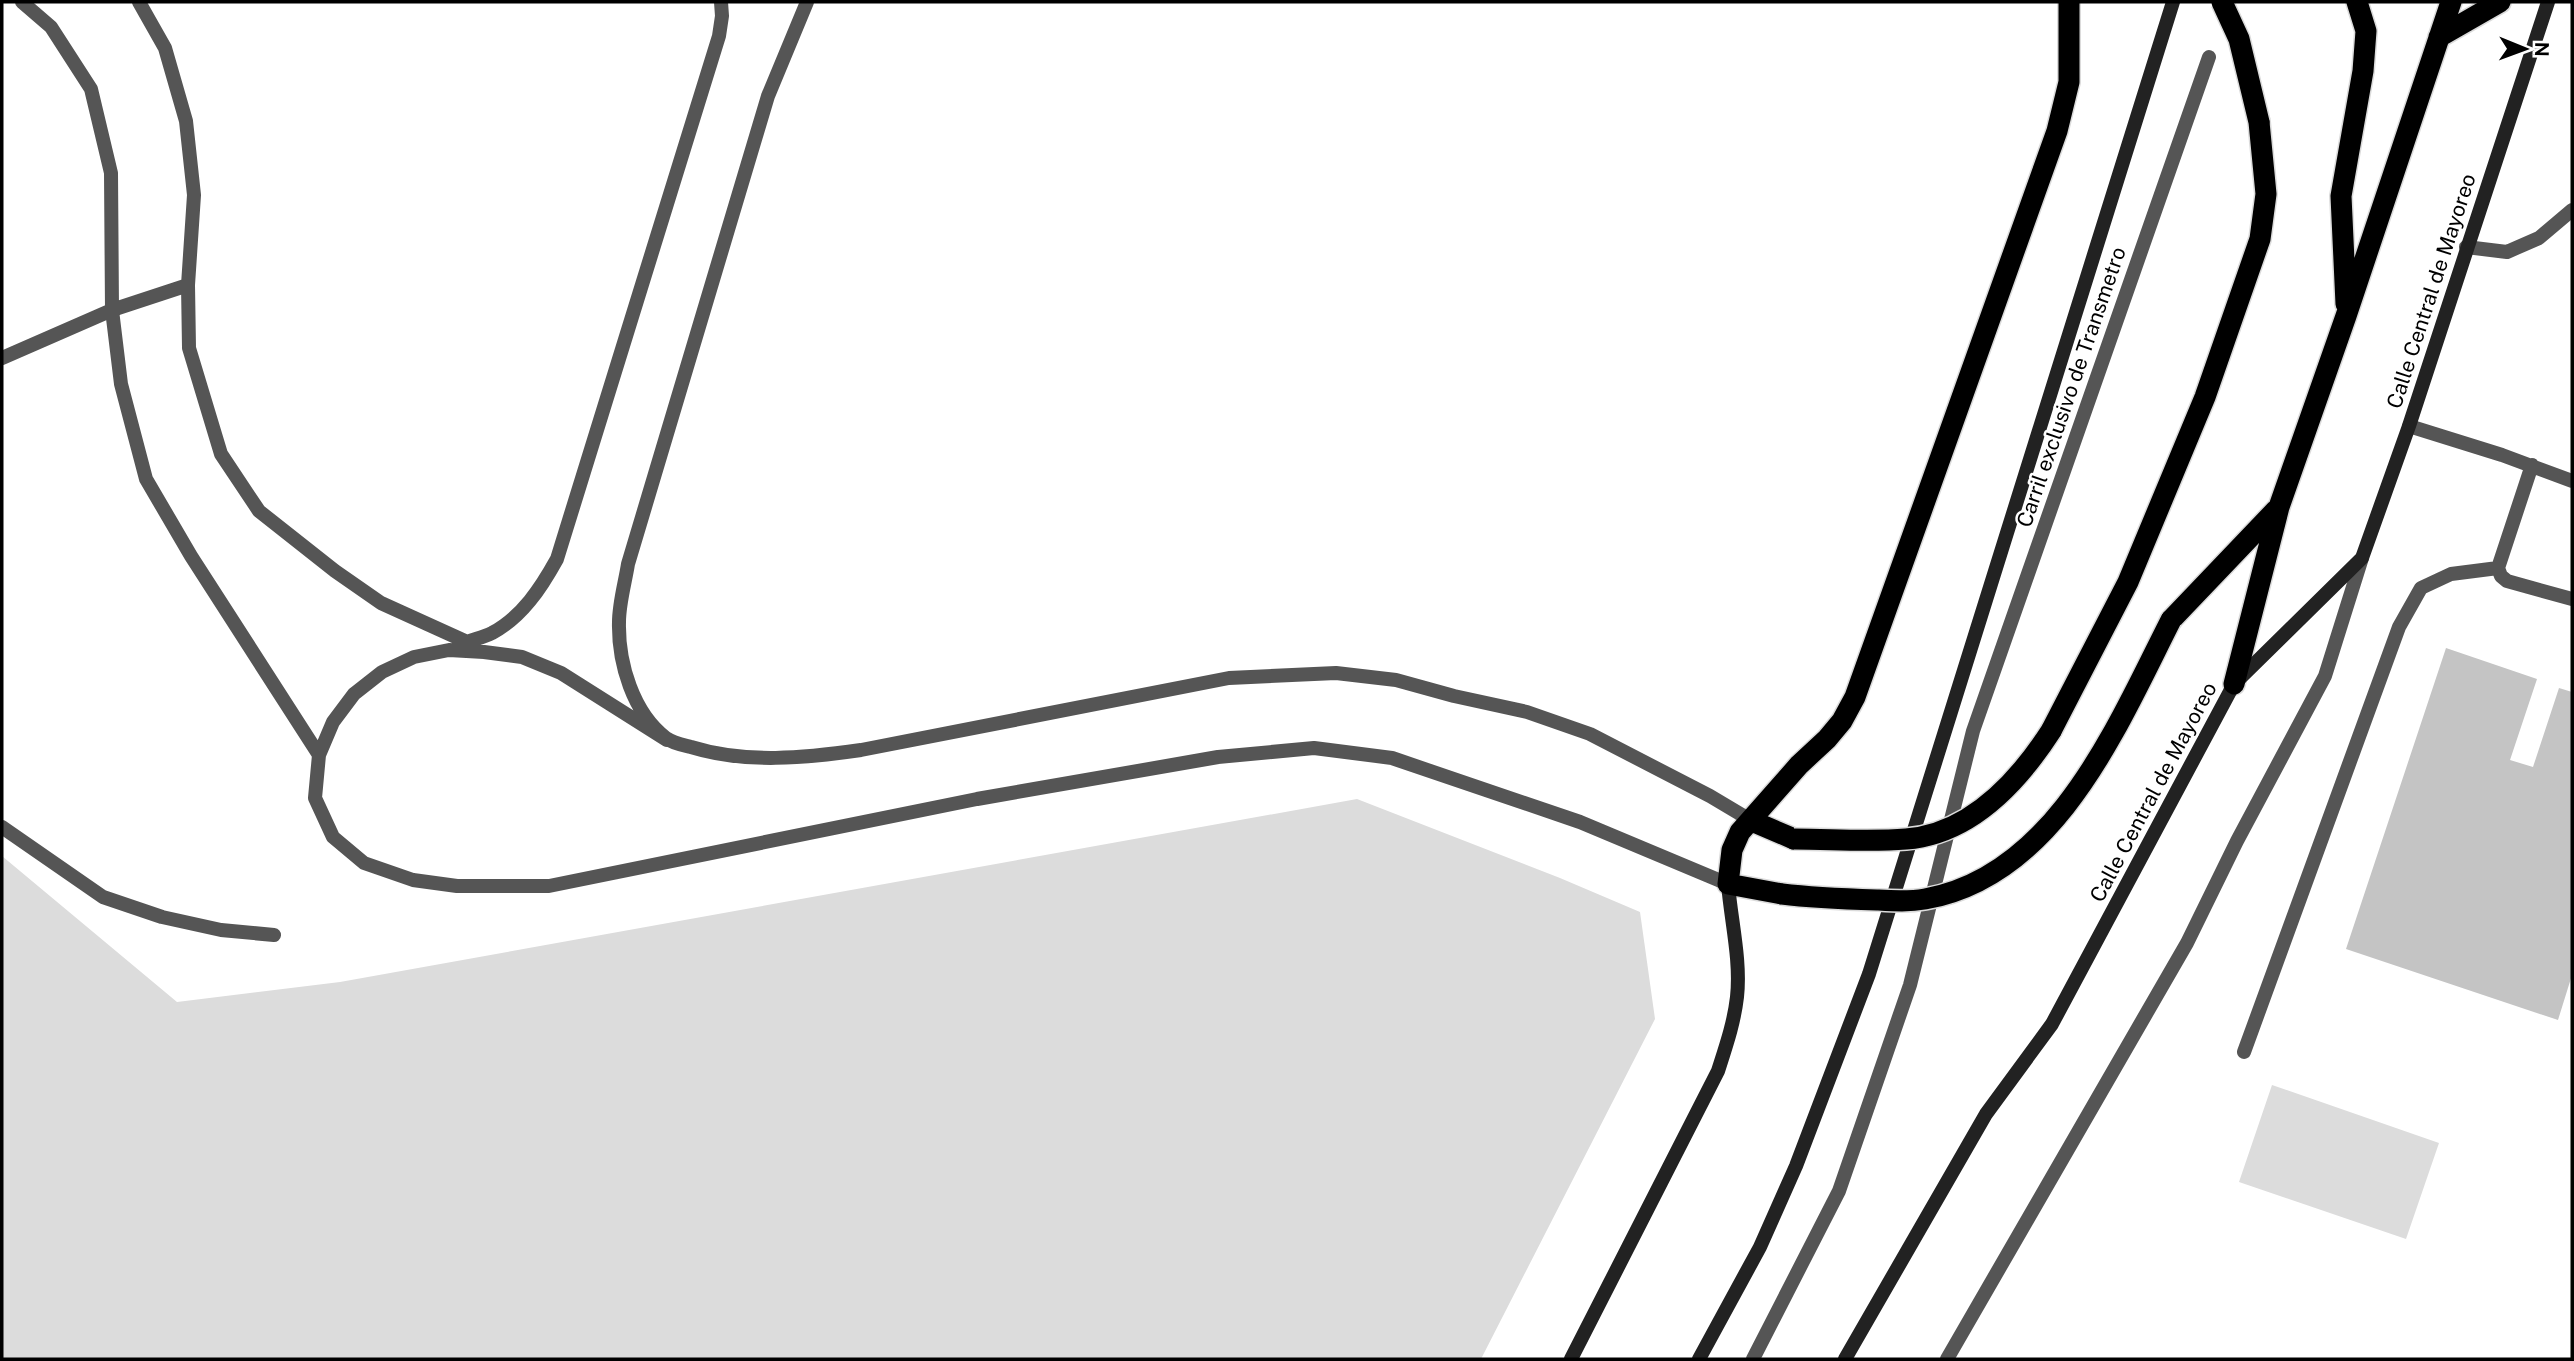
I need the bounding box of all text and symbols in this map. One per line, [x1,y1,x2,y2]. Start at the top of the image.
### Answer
north arrow [2490,14,2560,84]
text: N [2531,42,2553,57]
street label: Calle Central de Mayoreo [2381,170,2481,412]
street label: Carril exclusivo de Transmetro [2011,244,2131,530]
street label: Calle Central de Mayoreo [2084,678,2222,906]

